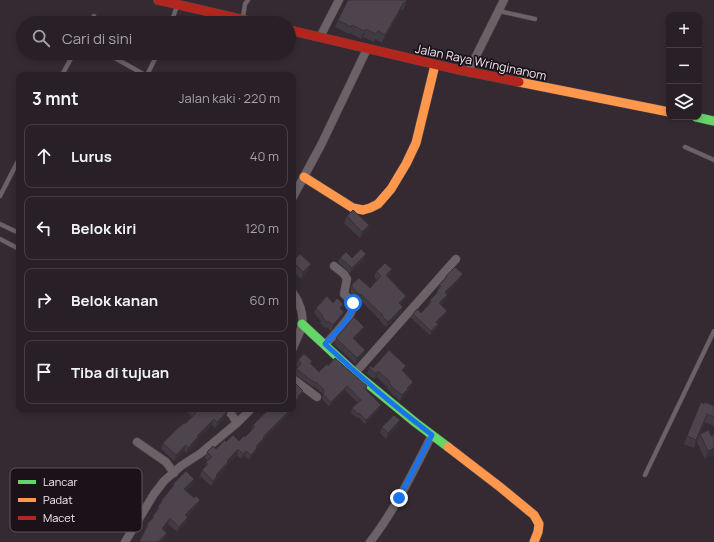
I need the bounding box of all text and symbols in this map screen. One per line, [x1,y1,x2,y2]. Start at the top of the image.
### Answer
map controls [666,12,702,120]
button: + [666,12,702,48]
search box [16,16,296,60]
icon: search [30,27,52,49]
text: Cari di sini [62,28,132,49]
street label: Jalan Raya Wringinanom [414,40,548,84]
button: − [666,48,702,84]
button: layers [666,84,702,120]
text: 3 mnt [32,87,79,110]
text: Jalan kaki · 220 m [179,89,280,107]
icon: ahead [33,145,55,167]
text: Lurus [71,146,112,167]
text: 40 m [250,147,279,165]
icon: left [33,217,55,239]
text: Belok kiri [71,218,137,239]
text: 120 m [245,219,279,237]
icon: right [33,289,55,311]
text: Belok kanan [71,290,158,311]
text: 60 m [249,291,279,309]
route start [344,294,362,312]
icon: arrive [33,361,55,383]
text: Tiba di tujuan [71,362,169,383]
legend [10,468,142,532]
text: Lancar [43,474,77,489]
route end [390,489,408,507]
text: Padat [43,492,73,507]
text: Macet [43,510,75,525]

